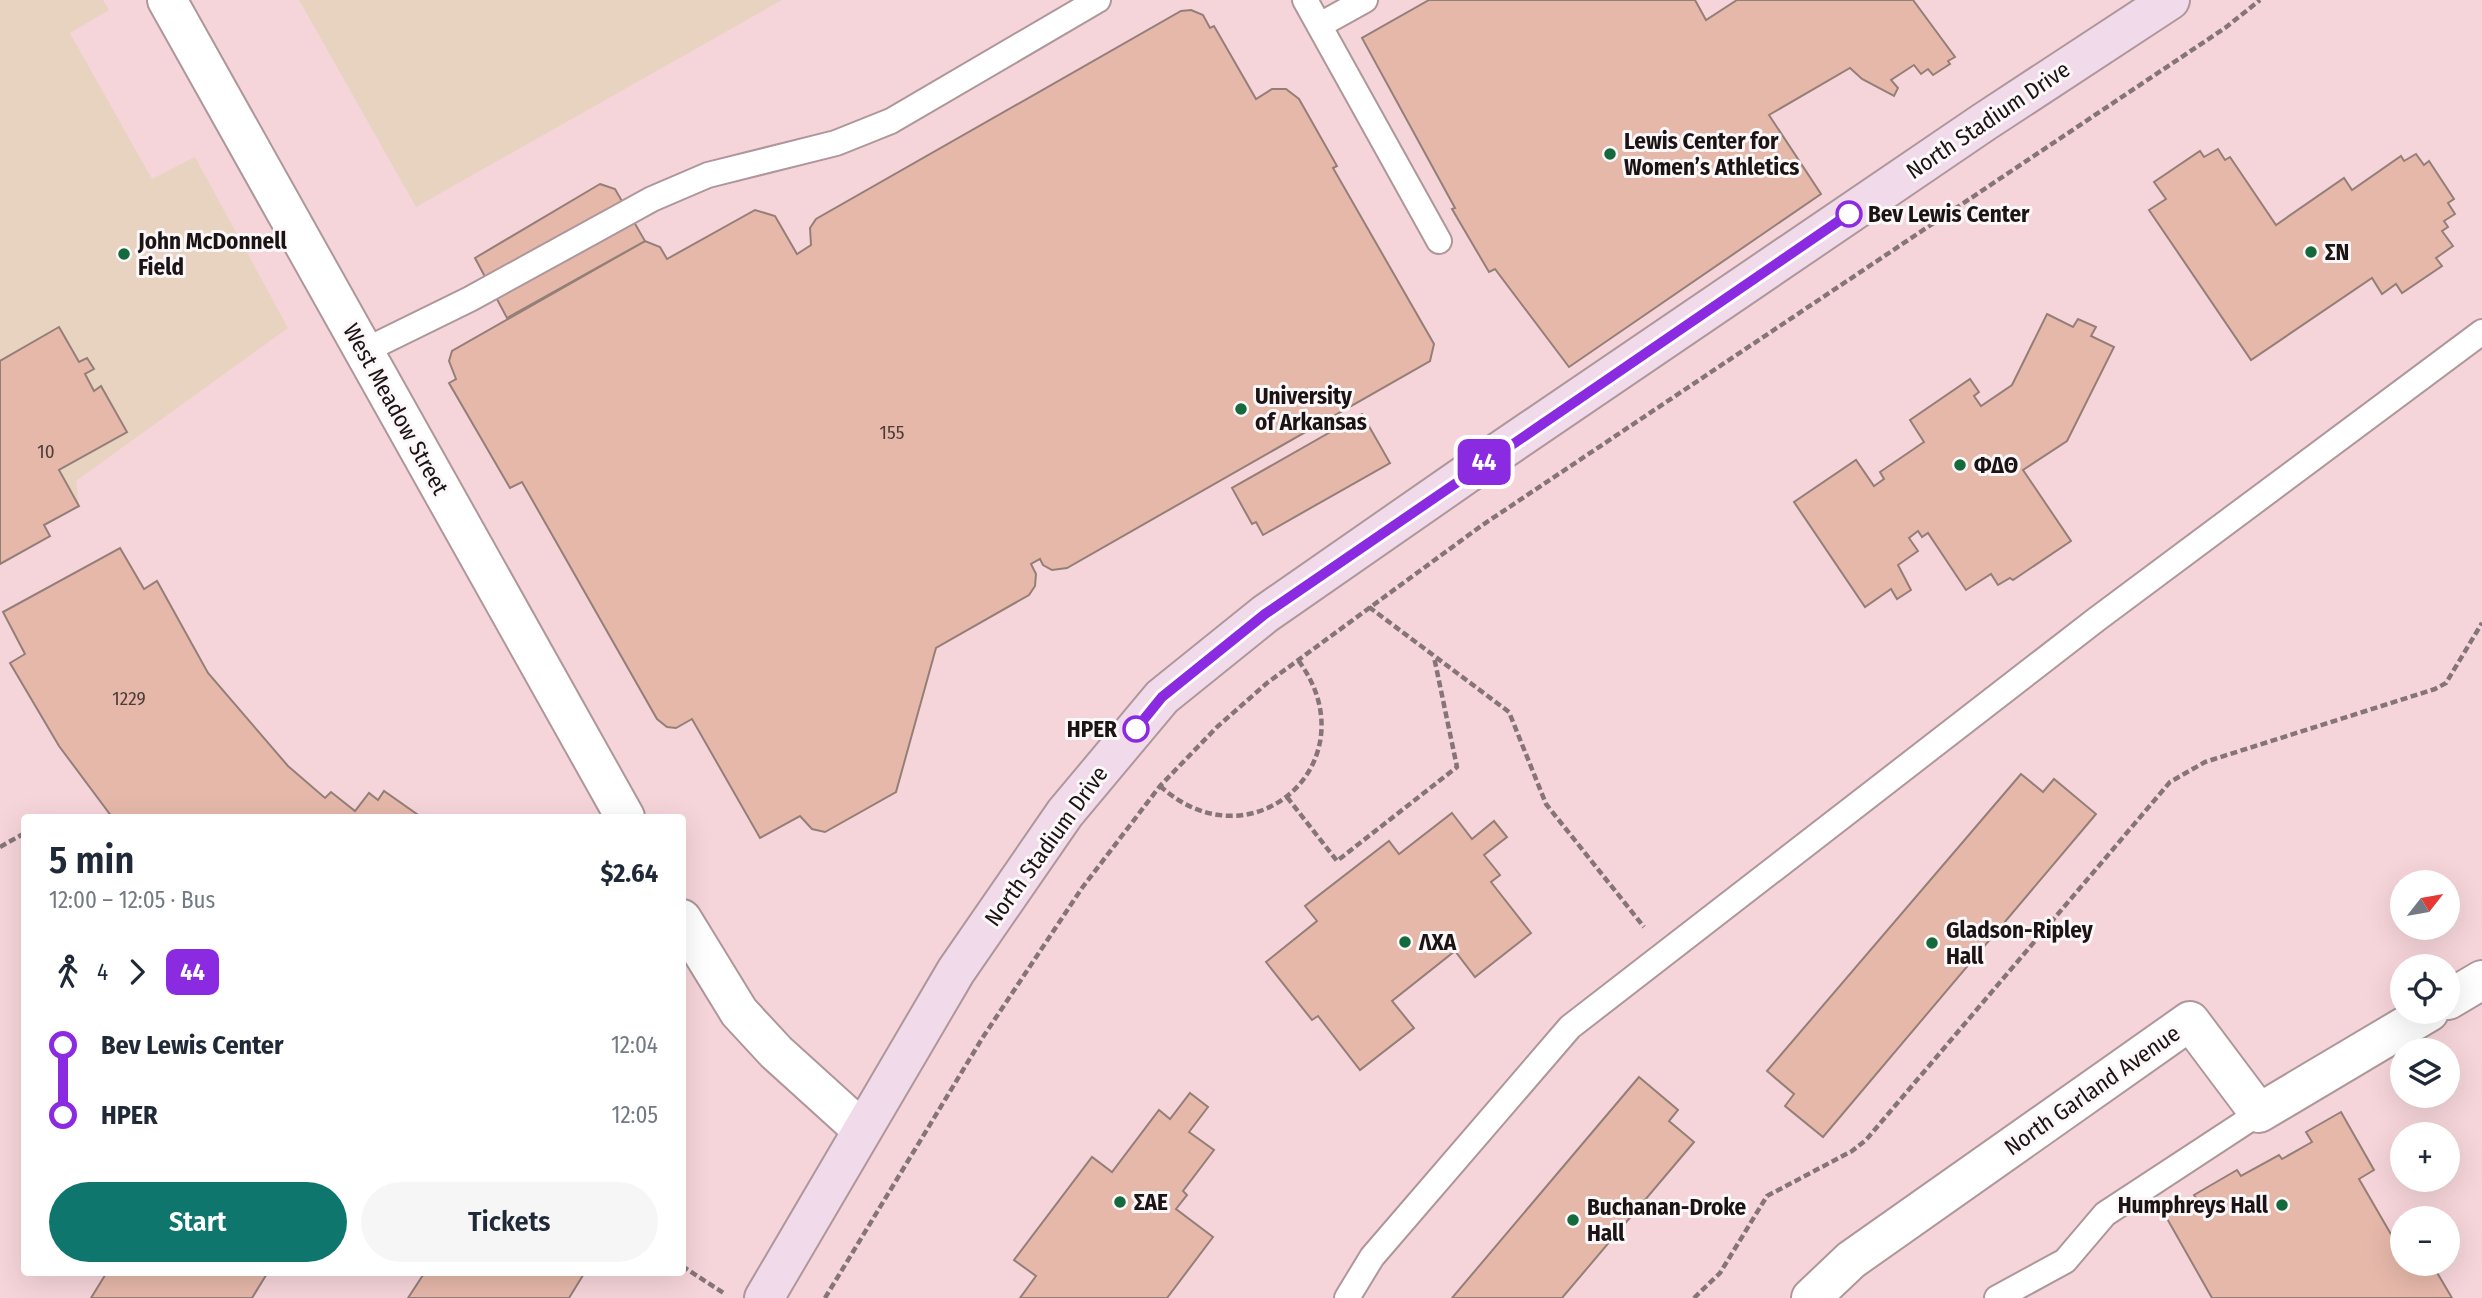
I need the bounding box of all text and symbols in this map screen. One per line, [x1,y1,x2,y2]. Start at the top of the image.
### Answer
street label: North Stadium Drive [1901,55,2075,185]
place label: Lewis Center for Women’s Athletics [1624,127,1799,181]
marker: Lewis Center for Women’s Athletics [1602,146,1618,162]
place label: Bev Lewis Center [1868,200,2030,228]
marker: Bev Lewis Center [1836,201,1862,227]
place label: John McDonnell Field [137,227,287,281]
place label: ΣΝ [2325,238,2349,266]
marker: ΣΝ [2303,244,2319,260]
marker: John McDonnell Field [116,246,132,262]
street label: West Meadow Street [337,319,455,500]
place label: University of Arkansas [1255,382,1367,436]
marker: University of Arkansas [1233,401,1249,417]
house number: 155 [880,421,904,444]
line badge: 44 [1452,439,1516,485]
house number: 10 [37,440,55,463]
text: 44 [1472,448,1496,476]
place label: ΦΔΘ [1974,451,2018,479]
marker: ΦΔΘ [1952,457,1968,473]
house number: 1229 [112,687,146,710]
place label: HPER [1067,715,1118,743]
marker: HPER [1123,716,1149,742]
street label: North Stadium Drive [979,760,1113,932]
text: 5 min [49,837,134,883]
text: $2.64 [601,858,658,889]
north arrow [2390,870,2460,940]
map controls [2390,870,2460,1276]
text: 12:00 – 12:05 · Bus [49,886,215,914]
place label: Gladson-Ripley Hall [1946,916,2094,970]
place label: ΛΧΑ [1418,928,1457,956]
marker: ΛΧΑ [1397,934,1413,950]
marker: Gladson-Ripley Hall [1924,935,1940,951]
icon: walk [49,953,87,991]
icon: forward [118,953,156,991]
button: locate [2390,954,2460,1024]
text: 4 [97,958,108,986]
text: 44 [180,958,205,986]
street label: North Garland Avenue [1999,1019,2185,1161]
text: Bev Lewis Center [101,1030,284,1061]
text: 12:04 [611,1031,658,1059]
button: layers [2390,1038,2460,1108]
text: HPER [101,1100,158,1131]
text: 12:05 [611,1101,658,1129]
button: + [2390,1122,2460,1192]
button: Start [49,1182,347,1262]
button: Tickets [361,1182,658,1262]
place label: ΣΑΕ [1134,1188,1168,1216]
place label: Humphreys Hall [2118,1191,2269,1219]
place label: Buchanan-Droke Hall [1587,1193,1747,1247]
marker: ΣΑΕ [1112,1194,1128,1210]
marker: Humphreys Hall [2274,1197,2290,1213]
button: − [2390,1206,2460,1276]
marker: Buchanan-Droke Hall [1565,1212,1581,1228]

